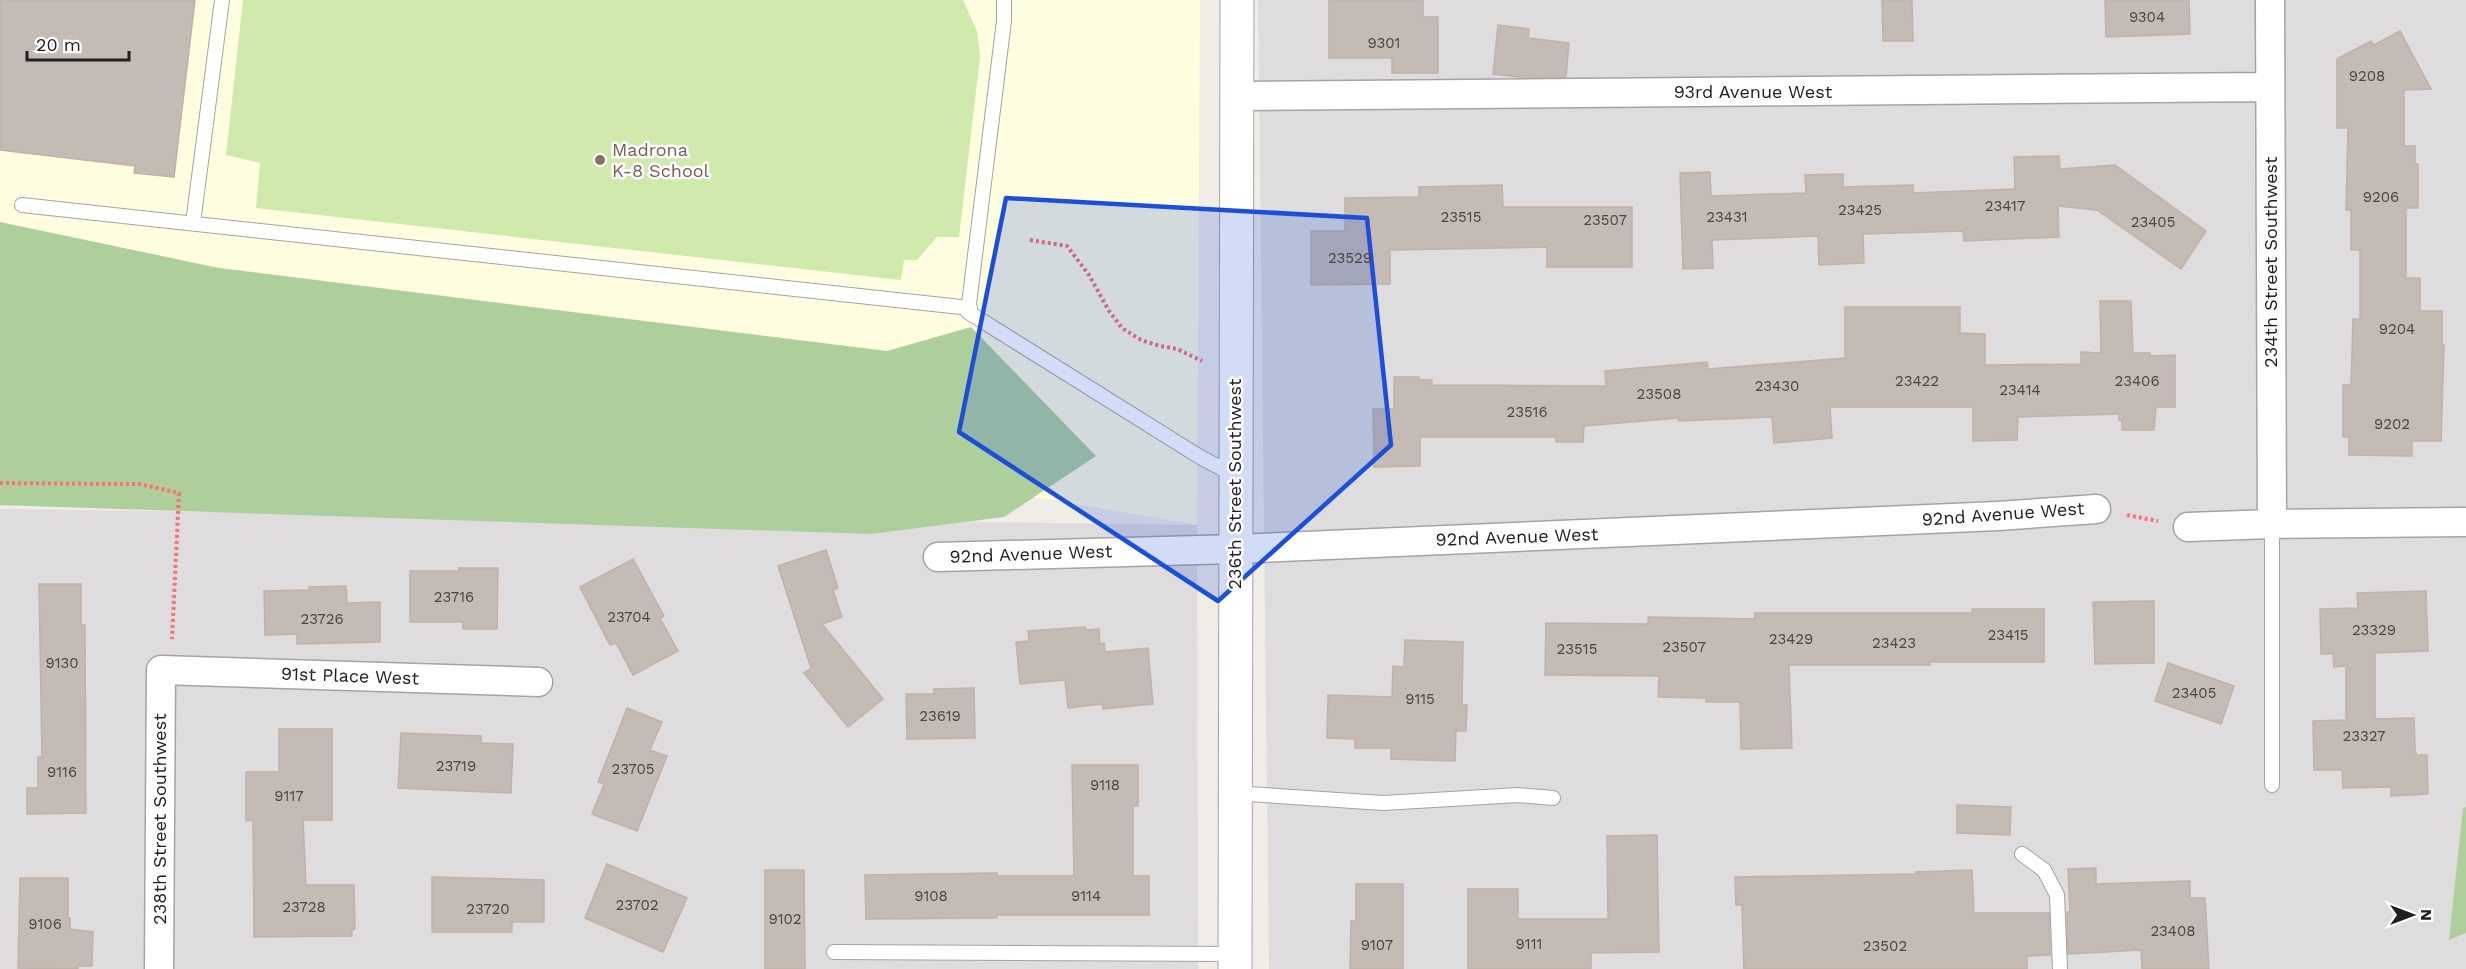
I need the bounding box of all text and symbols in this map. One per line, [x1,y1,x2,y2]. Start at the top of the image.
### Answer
house number: 9304 [2129,8,2165,26]
scale bar [27,24,129,62]
text: 20 m [36,34,81,55]
house number: 9301 [1368,34,1400,52]
house number: 9208 [2349,67,2385,85]
street label: 93rd Avenue West [1674,81,1833,102]
place label: Madrona K-8 School [612,139,709,181]
marker: Madrona K-8 School [593,153,607,167]
street label: 234th Street Southwest [2260,156,2281,368]
house number: 9206 [2363,188,2399,206]
house number: 23417 [1985,197,2025,215]
house number: 23425 [1838,201,1882,219]
house number: 23515 [1441,208,1481,226]
house number: 23431 [1706,208,1748,226]
house number: 23507 [1583,211,1627,229]
house number: 23405 [2131,213,2175,231]
house number: 23529 [1328,249,1372,267]
house number: 9204 [2379,320,2415,338]
house number: 23422 [1895,372,1939,390]
house number: 23406 [2114,372,2160,390]
house number: 23430 [1755,377,1799,395]
street label: 236th Street Southwest [1224,378,1245,590]
house number: 23414 [1999,381,2041,399]
house number: 23508 [1637,385,1681,403]
house number: 23516 [1506,403,1548,421]
house number: 9202 [2374,415,2410,433]
street label: 92nd Avenue West [1921,497,2085,530]
street label: 92nd Avenue West [1435,523,1599,550]
street label: 92nd Avenue West [949,540,1113,567]
house number: 23716 [434,588,474,606]
house number: 23704 [607,608,651,626]
house number: 23726 [300,610,344,628]
house number: 23329 [2352,621,2396,639]
house number: 23415 [1988,626,2029,644]
house number: 23429 [1769,630,1813,648]
house number: 23423 [1872,634,1916,652]
house number: 23507 [1662,638,1706,656]
house number: 23515 [1557,640,1597,658]
house number: 9130 [45,654,79,672]
street label: 91st Place West [281,663,420,688]
house number: 23405 [2172,684,2216,702]
house number: 9115 [1405,690,1435,708]
house number: 23619 [919,707,961,725]
street label: 238th Street Southwest [149,713,170,925]
house number: 23327 [2342,727,2386,745]
house number: 23719 [436,757,476,775]
house number: 23705 [611,760,655,778]
house number: 9116 [47,763,77,781]
house number: 9118 [1090,776,1120,794]
house number: 9117 [274,787,304,805]
north arrow [2382,885,2442,945]
house number: 9108 [914,887,948,905]
house number: 9114 [1071,887,1101,905]
house number: 23702 [615,896,659,914]
house number: 23728 [282,898,326,916]
house number: 23720 [466,900,510,918]
text: N [2417,909,2436,921]
house number: 9102 [768,910,802,928]
house number: 9106 [28,915,62,933]
house number: 23408 [2150,922,2196,940]
house number: 9111 [1516,935,1542,953]
house number: 9107 [1361,936,1393,954]
house number: 23502 [1863,937,1907,955]

